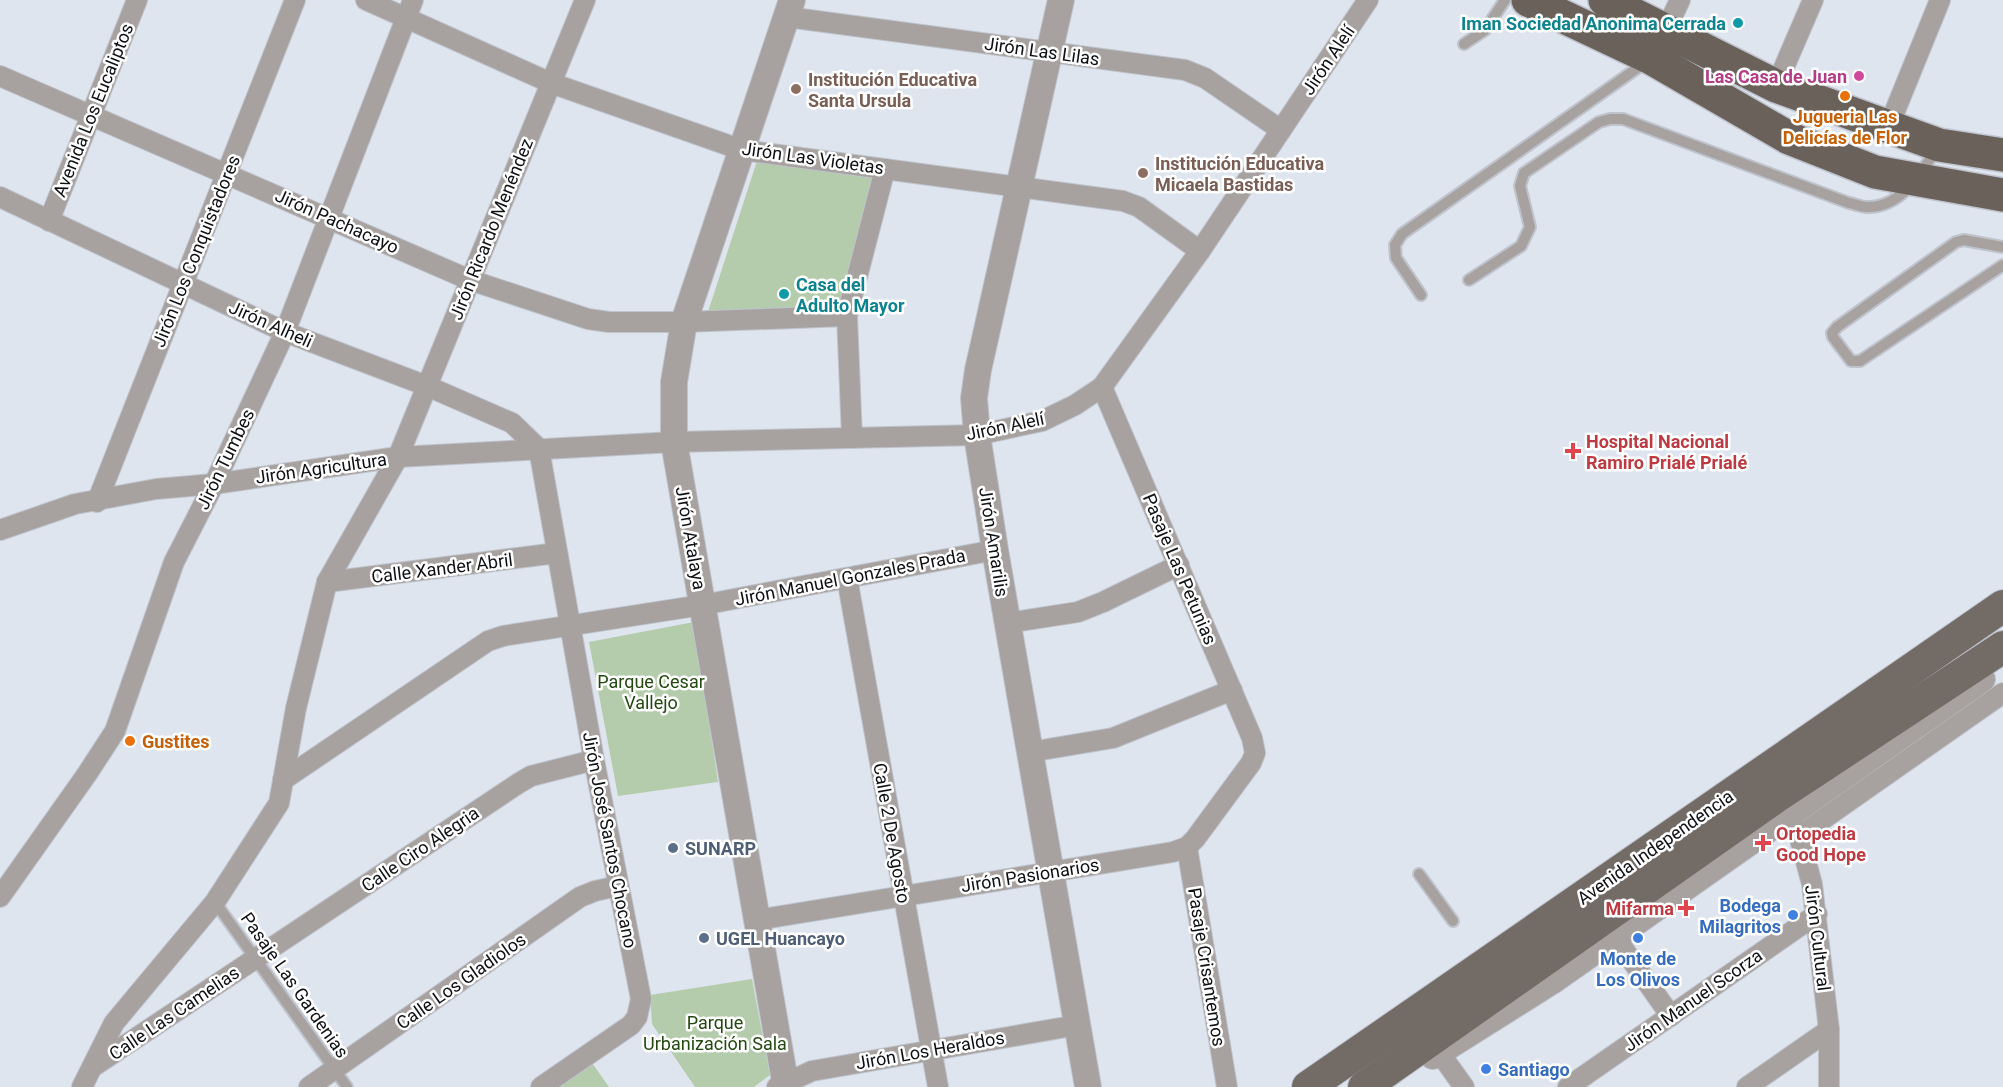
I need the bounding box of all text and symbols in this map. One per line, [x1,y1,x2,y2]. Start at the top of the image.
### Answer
place label: Iman Sociedad Anonima Cerrada [1461,13,1726,34]
marker: Iman Sociedad Anonima Cerrada [1731,16,1745,30]
street label: Avenida Los Eucaliptos [49,20,137,200]
street label: Jirón Alelí [1297,21,1359,99]
street label: Jirón Las Lilas [983,33,1101,69]
place label: Las Casa de Juan [1705,66,1847,87]
place label: Institución Educativa Santa Ursula [808,69,978,111]
marker: Las Casa de Juan [1852,69,1866,83]
marker: Institución Educativa Santa Ursula [789,82,803,96]
marker: Jugueria Las Delicías de Flor [1838,89,1852,103]
place label: Jugueria Las Delicías de Flor [1783,106,1908,148]
street label: Jirón Ricardo Menéndez [445,135,537,323]
street label: Jirón Las Violetas [741,138,885,178]
street label: Jirón Los Conquistadores [148,152,244,350]
place label: Institución Educativa Micaela Bastidas [1155,153,1325,195]
marker: Institución Educativa Micaela Bastidas [1136,166,1150,180]
street label: Jirón Pachacayo [272,184,402,258]
place label: Casa del Adulto Mayor [796,274,905,316]
marker: Casa del Adulto Mayor [777,287,791,301]
street label: Jirón Alheli [226,296,316,352]
street label: Jirón Tumbes [192,405,258,513]
street label: Jirón Alelí [964,407,1047,445]
place label: Hospital Nacional Ramiro Prialé Prialé [1586,431,1747,473]
marker: Hospital Nacional Ramiro Prialé Prialé [1564,442,1582,460]
street label: Jirón Agricultura [254,448,388,488]
street label: Jirón Atalaya [672,485,710,591]
street label: Jirón Amarilis [975,486,1013,598]
street label: Pasaje Las Petunias [1139,490,1221,648]
street label: Jirón Manuel Gonzales Prada [733,544,967,610]
street label: Calle Xander Abril [370,549,514,587]
park label: Parque Cesar Vallejo [597,671,705,713]
street label: Jirón José Santos Chocano [579,730,641,950]
place label: Gustites [142,731,210,752]
marker: Gustites [123,734,137,748]
street label: Calle 2 De Agosto [869,761,915,905]
street label: Avenida Independencia [1573,785,1737,909]
street label: Calle Ciro Alegria [357,802,483,896]
place label: Ortopedia Good Hope [1776,823,1866,865]
marker: Ortopedia Good Hope [1754,834,1772,852]
place label: SUNARP [685,838,756,859]
marker: SUNARP [666,841,680,855]
street label: Jirón Pasionarios [959,854,1101,896]
street label: Jirón Cultural [1801,884,1835,992]
street label: Pasaje Crisantemos [1184,886,1230,1048]
place label: Bodega Milagritos [1699,895,1781,937]
place label: Mifarma [1606,898,1674,919]
marker: Mifarma [1679,901,1693,915]
street label: Pasaje Las Gardenias [237,908,353,1062]
marker: Bodega Milagritos [1786,908,1800,922]
street label: Calle Los Gladiolos [392,928,530,1034]
place label: UGEL Huancayo [716,928,845,949]
marker: UGEL Huancayo [697,931,711,945]
marker: Monte de Los Olivos [1631,931,1645,945]
street label: Jirón Manuel Scorza [1620,944,1766,1056]
place label: Monte de Los Olivos [1596,948,1680,990]
street label: Calle Las Camelias [105,962,243,1064]
park label: Parque Urbanización Sala [643,1012,787,1054]
street label: Jirón Los Heraldos [854,1027,1006,1073]
place label: Santiago [1498,1059,1570,1080]
marker: Santiago [1479,1062,1493,1076]

